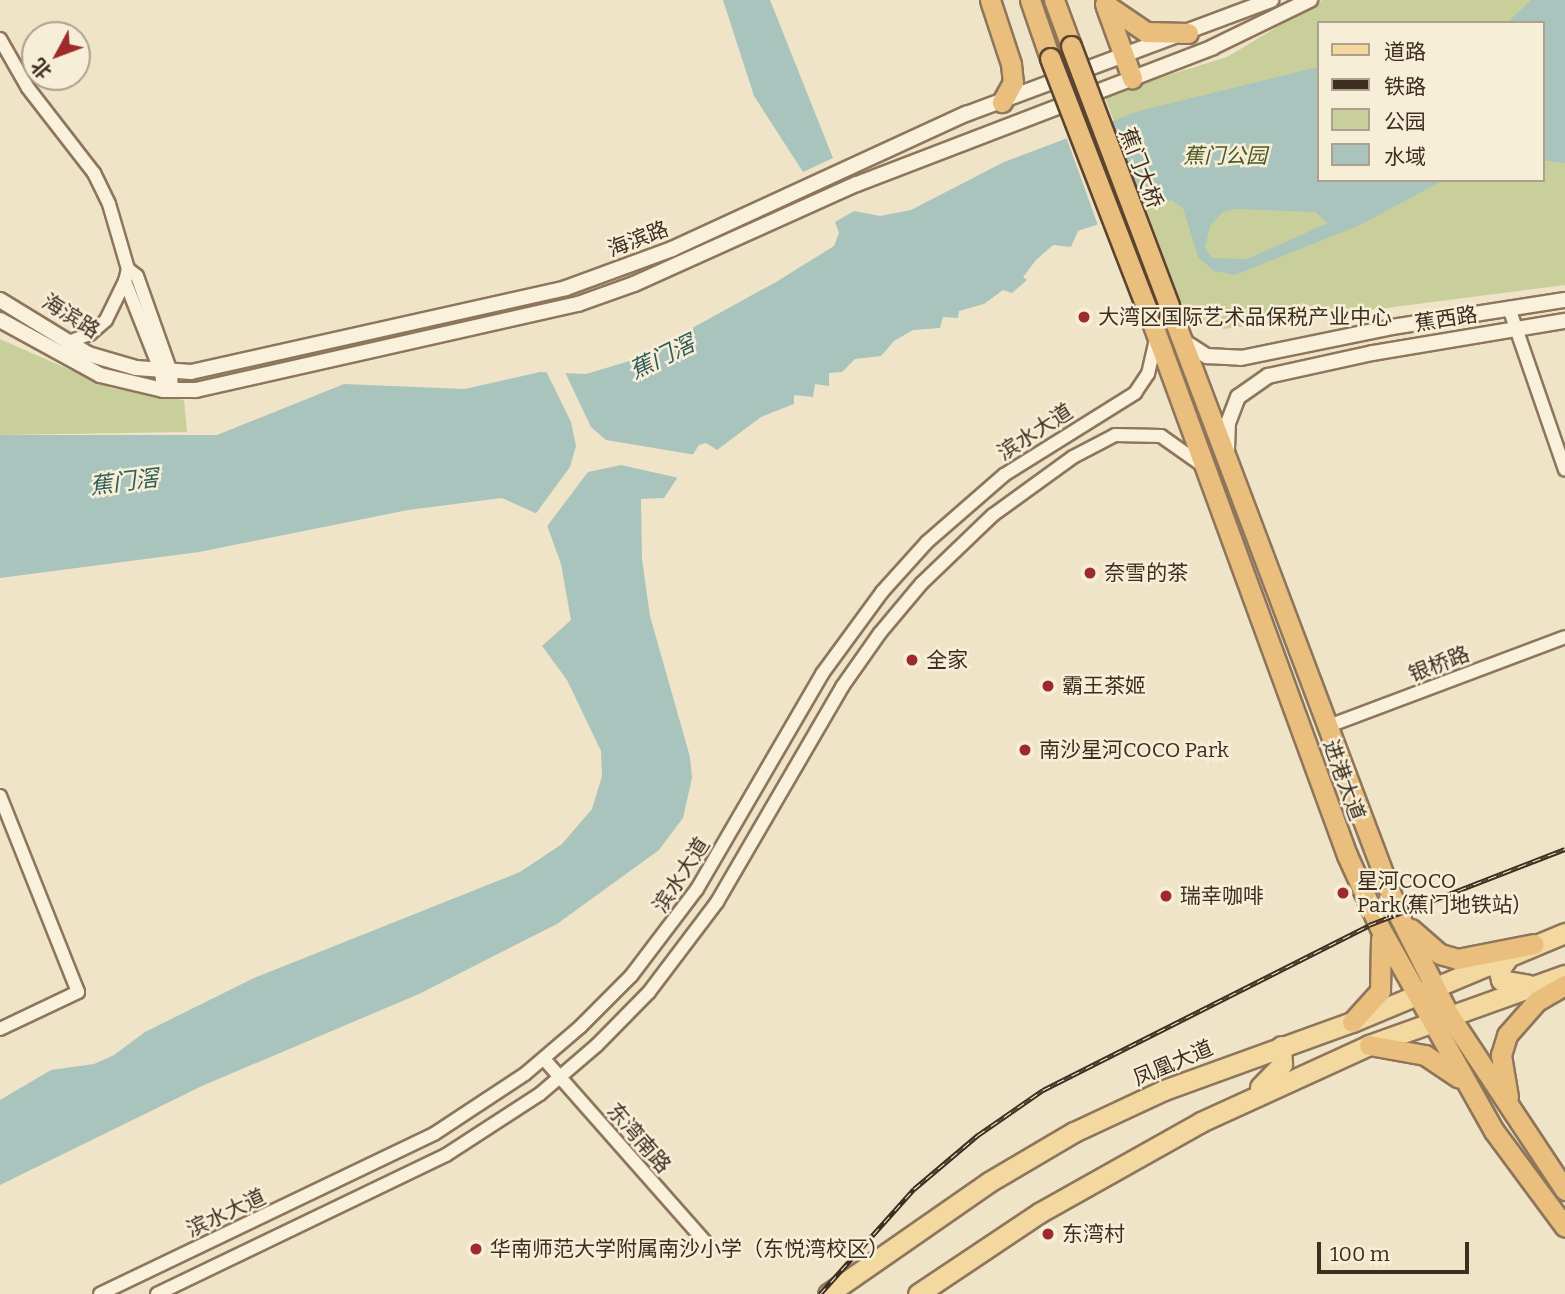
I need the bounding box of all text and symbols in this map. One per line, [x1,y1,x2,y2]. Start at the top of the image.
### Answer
north arrow [21,21,91,91]
legend [1316,21,1544,182]
text: 道路 [1384,39,1426,65]
text: 北 [26,54,56,84]
text: 铁路 [1384,74,1426,100]
text: 公园 [1384,109,1426,135]
street label: 蕉门大桥 [1114,124,1168,212]
park label: 蕉门公园 [1183,143,1267,169]
text: 水域 [1384,144,1426,170]
street label: 海滨路 [604,216,672,262]
street label: 海滨路 [38,289,104,343]
street label: 蕉西路 [1413,302,1479,336]
place label: 大湾区国际艺术品保税产业中心 [1098,304,1392,330]
marker: 大湾区国际艺术品保税产业中心 [1076,309,1092,325]
water label: 蕉门滘 [625,329,699,385]
street label: 滨水大道 [993,399,1077,465]
water label: 蕉门滘 [88,464,160,500]
place label: 奈雪的茶 [1104,560,1188,586]
marker: 奈雪的茶 [1082,565,1098,581]
street label: 银桥路 [1405,641,1473,687]
place label: 全家 [926,647,968,673]
marker: 全家 [904,652,920,668]
place label: 霸王茶姬 [1062,673,1146,699]
marker: 霸王茶姬 [1040,678,1056,694]
street label: 进港大道 [1318,736,1370,824]
place label: 南沙星河COCO Park [1039,737,1229,763]
marker: 南沙星河COCO Park [1017,742,1033,758]
street label: 滨水大道 [648,833,714,917]
place label: 星河COCO Park(蕉门地铁站) [1357,868,1519,918]
place label: 瑞幸咖啡 [1180,883,1264,909]
marker: 星河COCO Park(蕉门地铁站) [1335,885,1351,901]
marker: 瑞幸咖啡 [1158,888,1174,904]
street label: 凤凰大道 [1129,1035,1217,1091]
street label: 东湾南路 [602,1098,676,1178]
street label: 滨水大道 [183,1184,269,1242]
place label: 东湾村 [1062,1221,1125,1247]
marker: 东湾村 [1040,1226,1056,1242]
scale bar [1320,1228,1472,1272]
place label: 华南师范大学附属南沙小学（东悦湾校区） [490,1236,889,1262]
marker: 华南师范大学附属南沙小学（东悦湾校区） [468,1241,484,1257]
text: 100 m [1330,1241,1390,1267]

